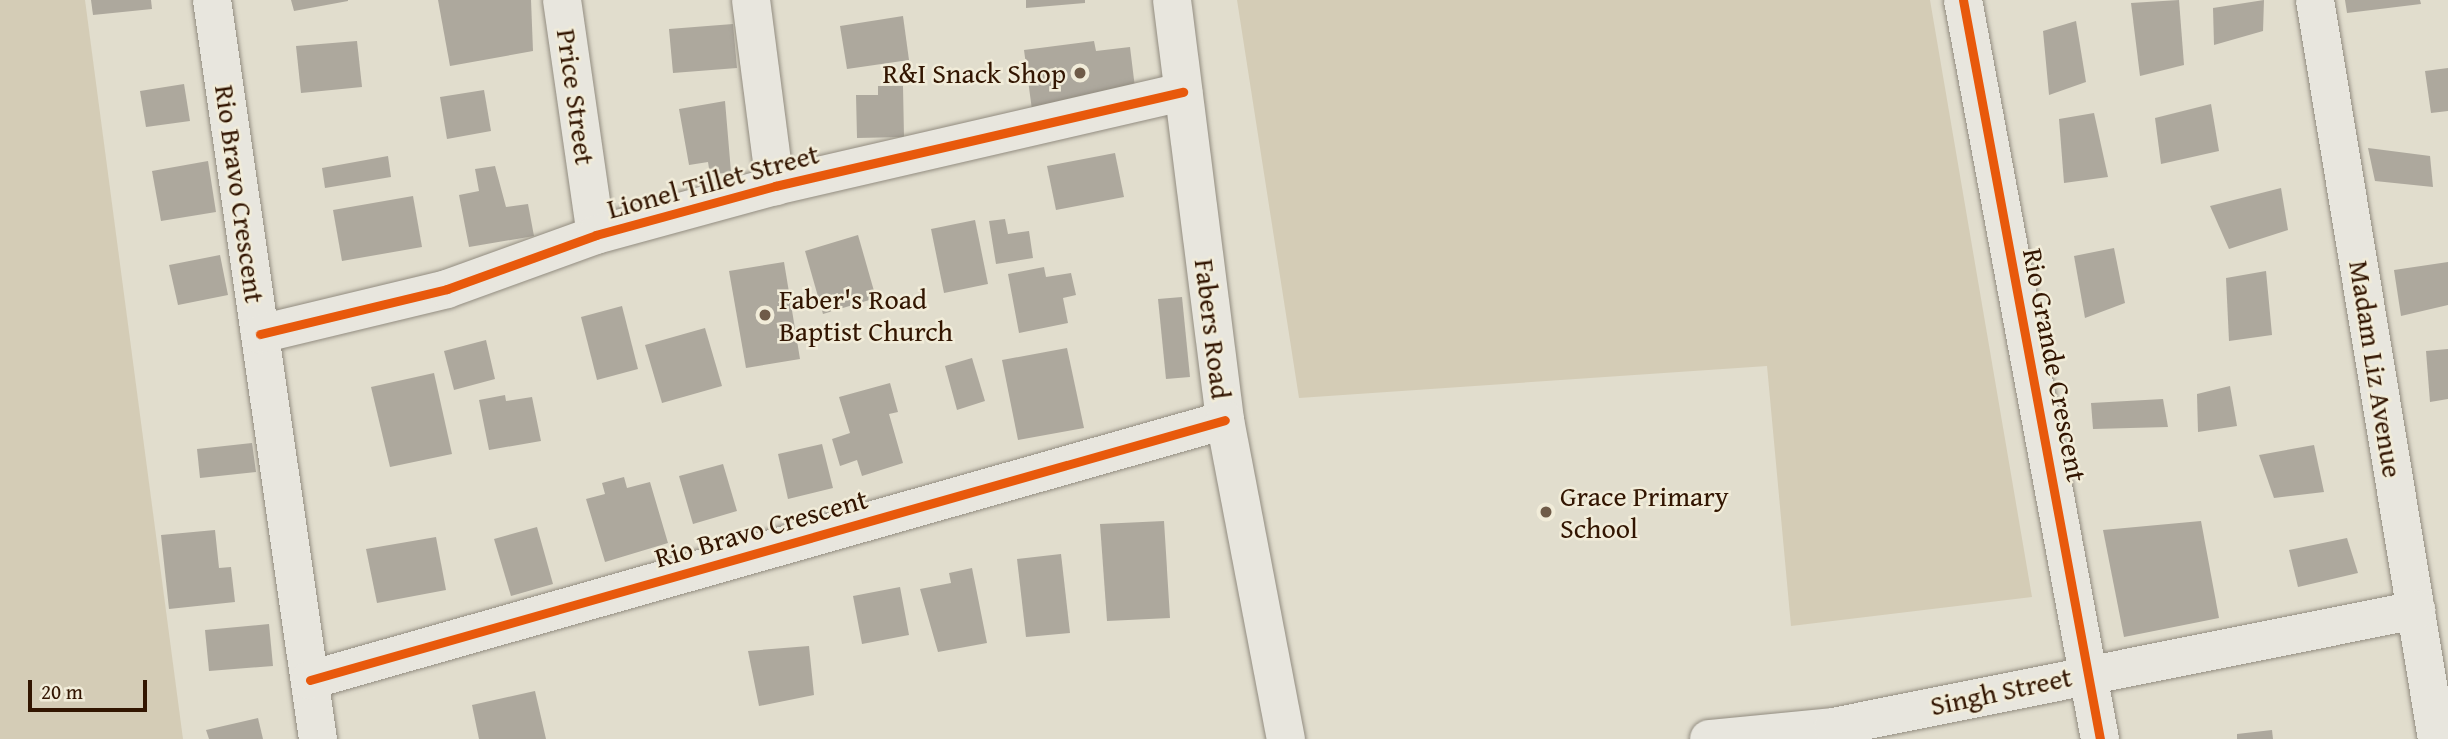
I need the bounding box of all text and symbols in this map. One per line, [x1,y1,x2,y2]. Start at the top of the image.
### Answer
street label: Price Street [550,27,602,167]
place label: R&I Snack Shop [882,56,1066,90]
marker: R&I Snack Shop [1072,65,1088,81]
street label: Rio Bravo Crescent [208,83,272,305]
street label: Lionel Tillet Street [603,137,823,225]
street label: Rio Grande Crescent [2016,245,2094,485]
street label: Fabers Road [1188,257,1238,401]
street label: Madam Liz Avenue [2342,258,2410,480]
place label: Faber's Road Baptist Church [779,282,953,348]
marker: Faber's Road Baptist Church [757,307,773,323]
place label: Grace Primary School [1560,479,1729,545]
street label: Rio Bravo Crescent [651,482,871,574]
marker: Grace Primary School [1538,504,1554,520]
street label: Singh Street [1927,660,2075,722]
scale bar [32,666,150,710]
text: 20 m [41,676,83,707]

